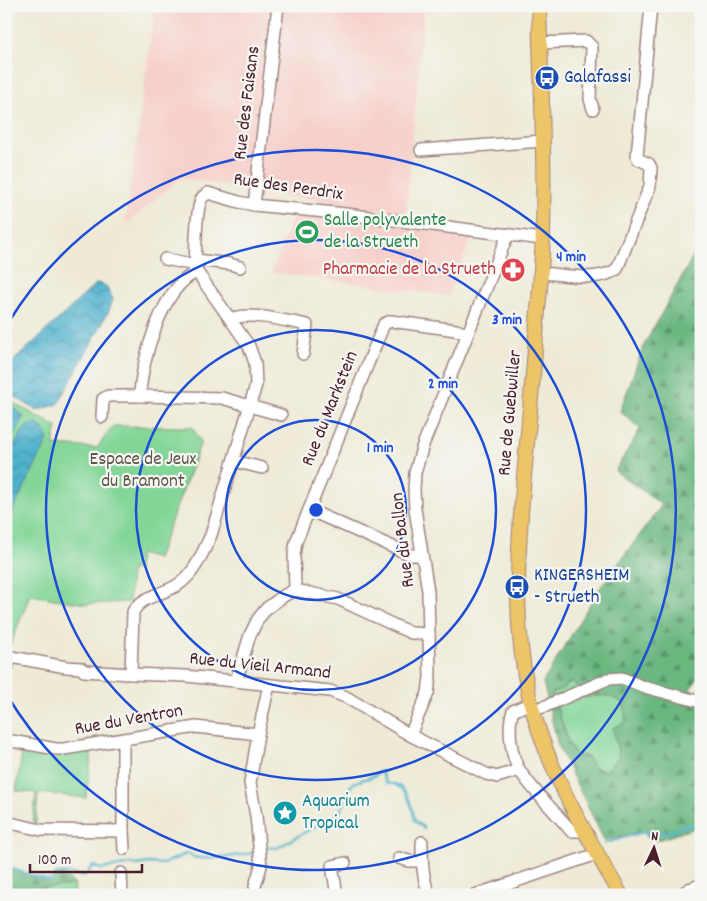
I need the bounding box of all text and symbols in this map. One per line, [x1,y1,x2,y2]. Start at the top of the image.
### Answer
street label: Rue des Faisans [228,45,268,161]
bus stop icon: Galafassi [534,65,560,91]
place label: Galafassi [564,65,632,92]
street label: Rue des Perdrix [232,167,344,209]
place label: Salle polyvalente de la Strueth [324,208,446,257]
sports icon: Salle polyvalente de la Strueth [294,219,320,245]
text: 4 min [556,247,586,269]
place label: Pharmacie de la Strueth [323,257,496,284]
pharmacy icon: Pharmacie de la Strueth [500,257,526,283]
text: 3 min [492,310,522,332]
street label: Rue du Markstein [296,347,366,471]
street label: Rue de Guebwiller [492,349,530,477]
text: 2 min [428,374,458,396]
text: 1 min [367,438,393,460]
park label: Espace de Jeux du Bramont [90,447,196,496]
street label: Rue du Ballon [385,491,423,589]
centre of rings [307,501,325,519]
place label: KINGERSHEIM - Strueth [534,563,629,612]
bus stop icon: KINGERSHEIM - Strueth [504,574,530,600]
street label: Rue du Vieil Armand [188,646,332,688]
street label: Rue du Ventron [73,698,185,744]
place label: Aquarium Tropical [302,789,370,838]
place icon: Aquarium Tropical [272,800,298,826]
north arrow [630,824,680,874]
text: N [651,827,659,847]
scale bar [30,841,142,873]
text: 100 m [38,850,71,872]

